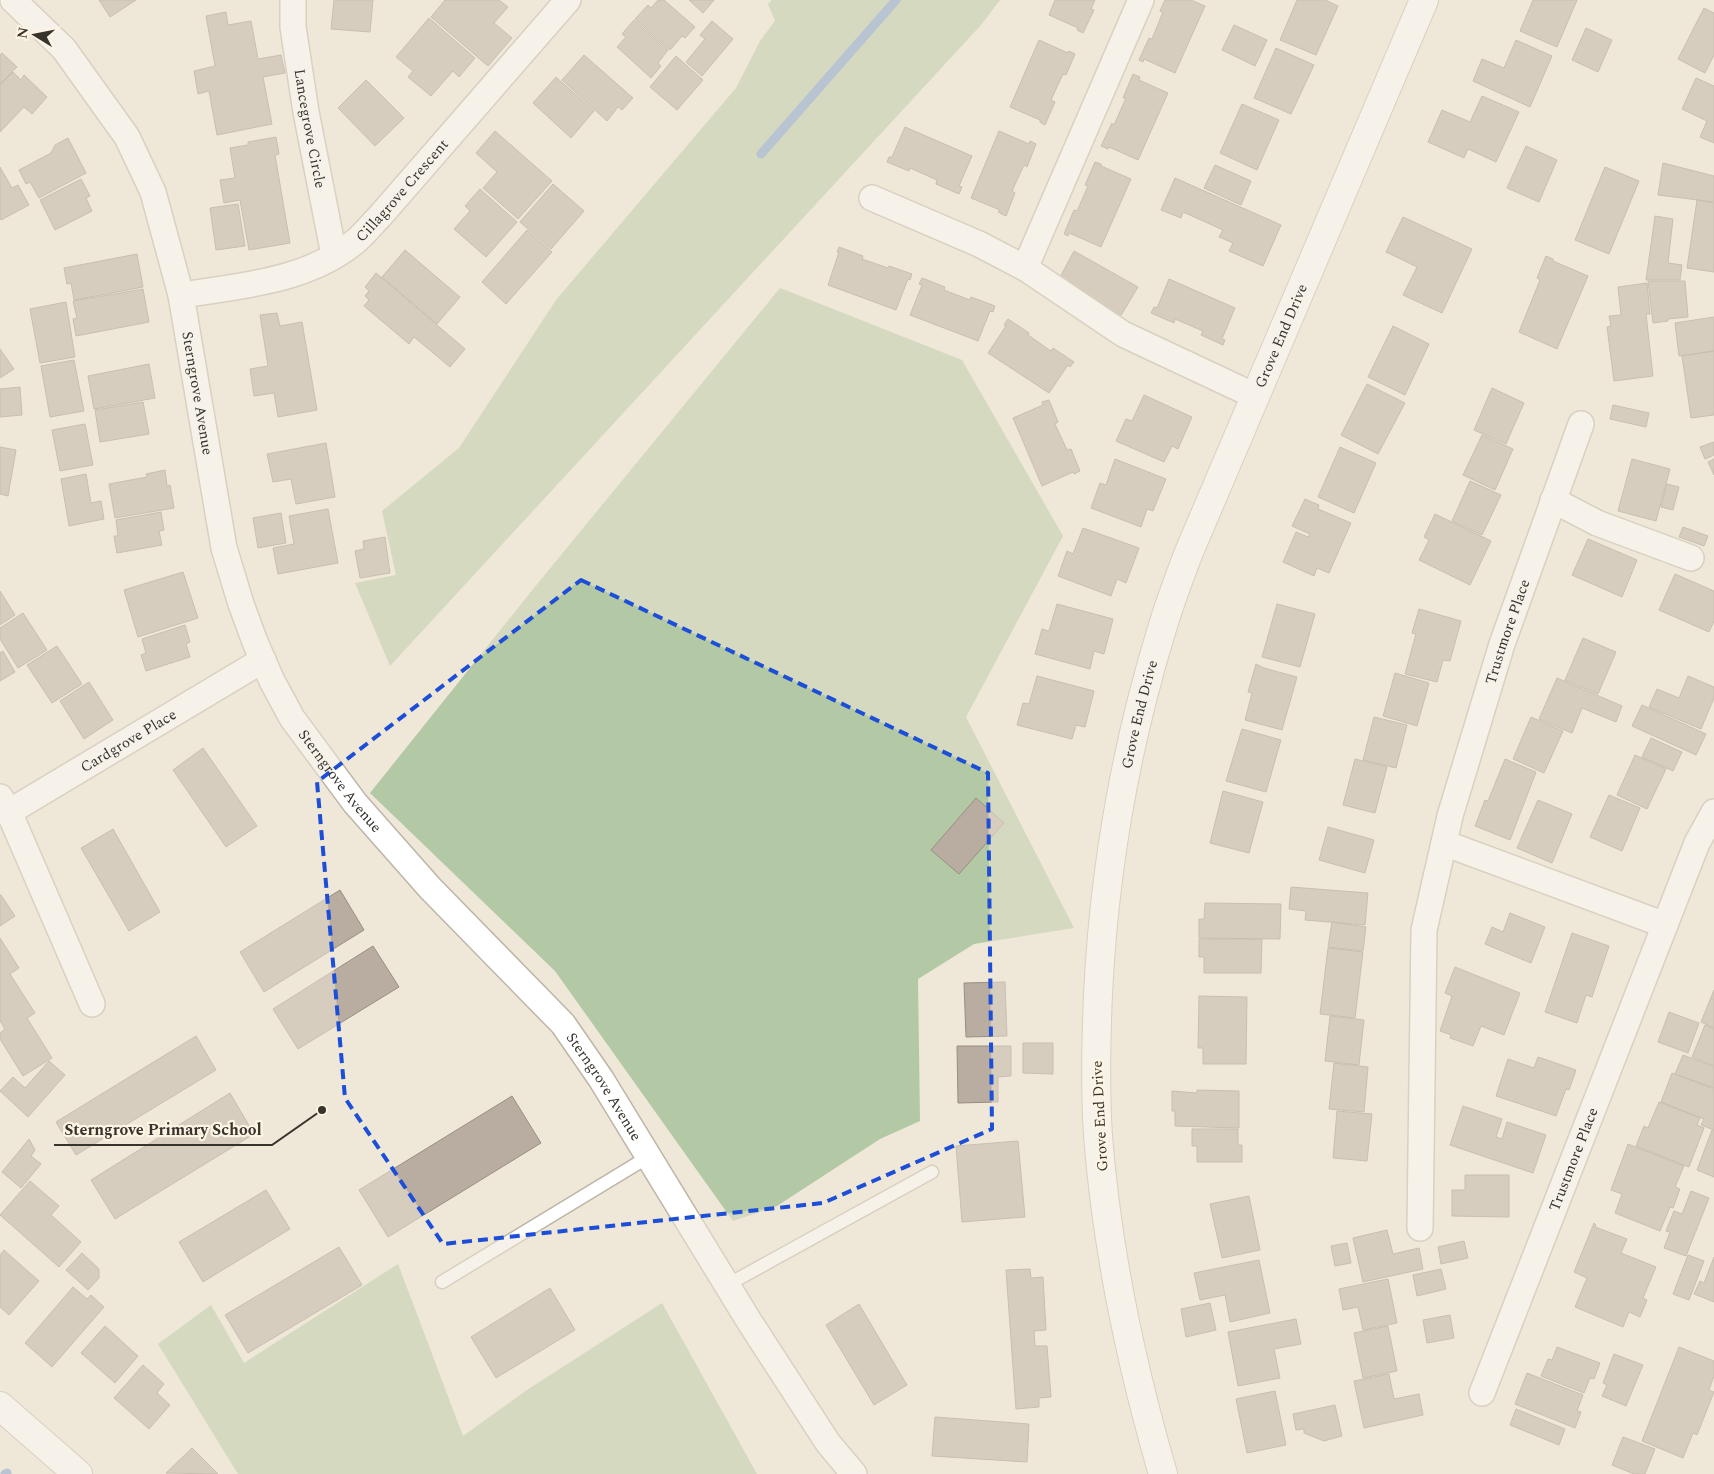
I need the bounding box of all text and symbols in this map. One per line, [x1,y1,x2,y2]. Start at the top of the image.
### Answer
north arrow [10,10,60,60]
text: N [11,25,34,40]
street label: Lancegrove Circle [288,67,332,190]
street label: Cillagrove Crescent [350,134,454,247]
street label: Grove End Drive [1249,280,1313,391]
street label: Sterngrove Avenue [176,329,219,457]
street label: Trustmore Place [1479,576,1536,687]
street label: Grove End Drive [1115,657,1164,771]
street label: Cardgrove Place [76,703,181,778]
street label: Sterngrove Avenue [293,724,387,838]
street label: Sterngrove Avenue [560,1028,648,1145]
street label: Grove End Drive [1086,1060,1114,1172]
street label: Trustmore Place [1543,1104,1604,1214]
callout: Sterngrove Primary School [54,1114,272,1145]
text: Sterngrove Primary School [64,1118,262,1142]

